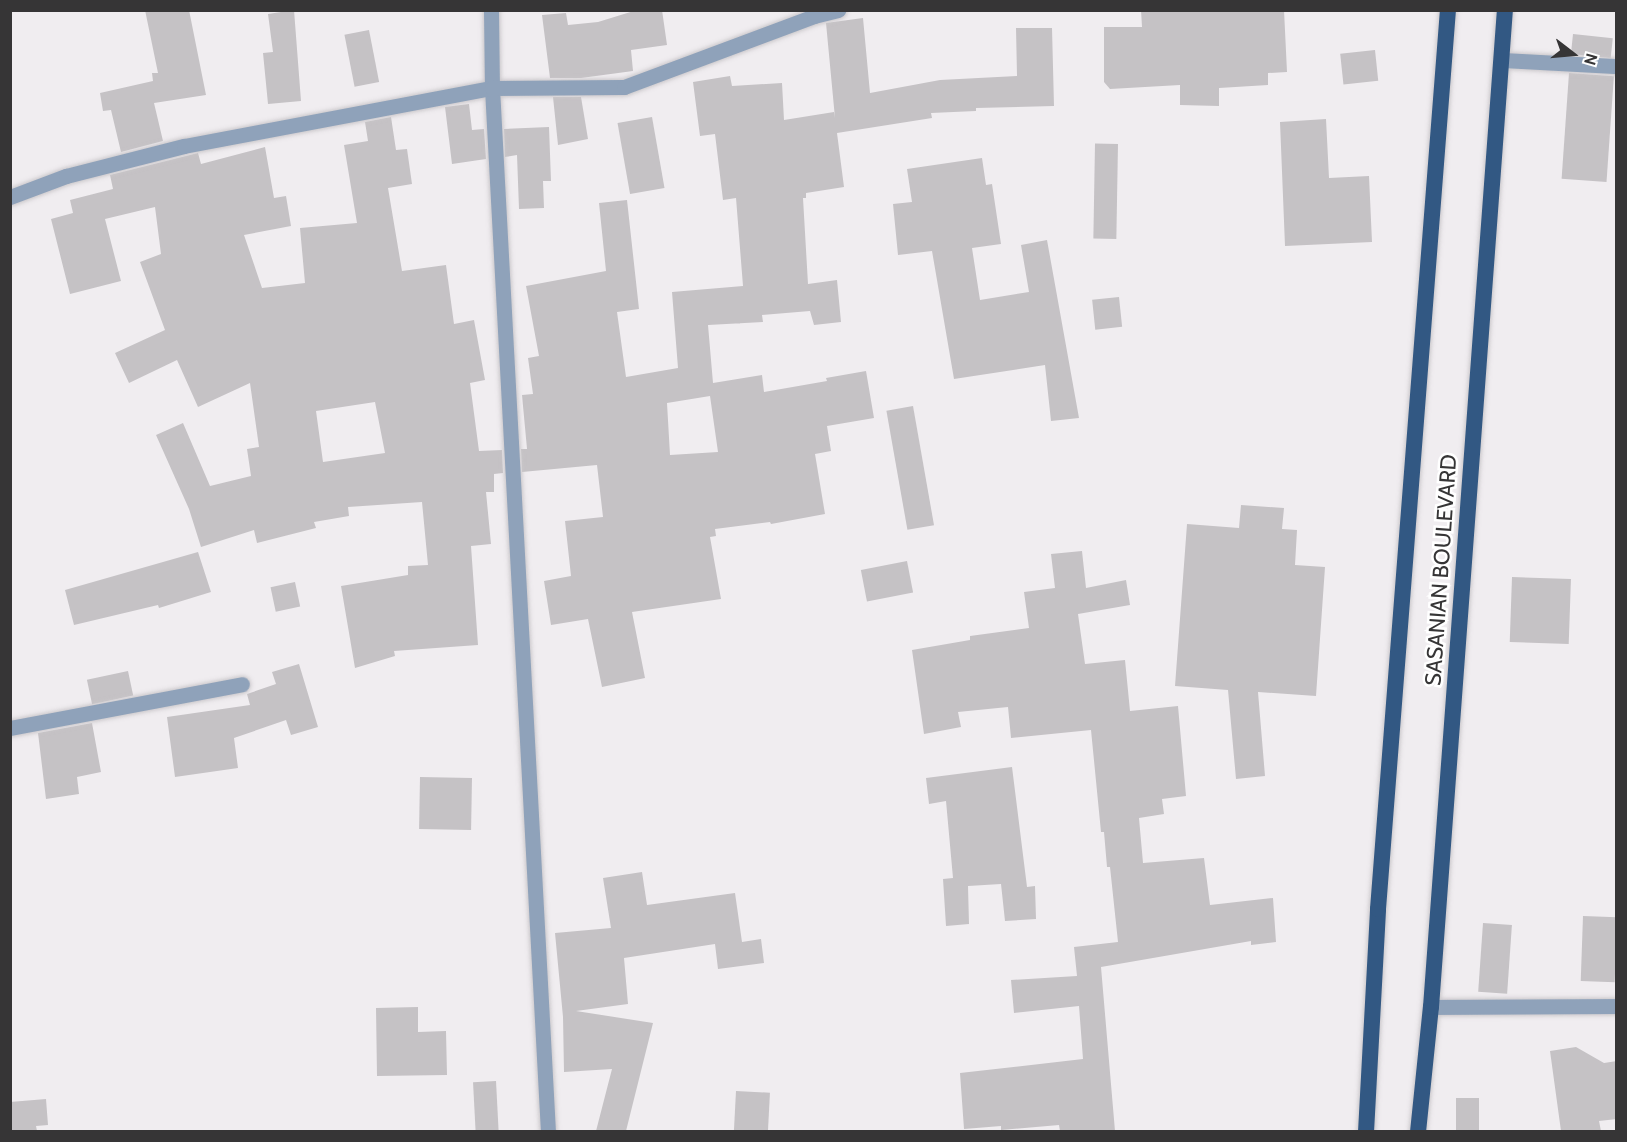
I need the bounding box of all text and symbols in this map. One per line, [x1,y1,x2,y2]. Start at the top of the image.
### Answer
north arrow [1543,24,1603,84]
text: N [1580,51,1601,67]
street label: SASANIAN BOULEVARD [1420,453,1462,687]

